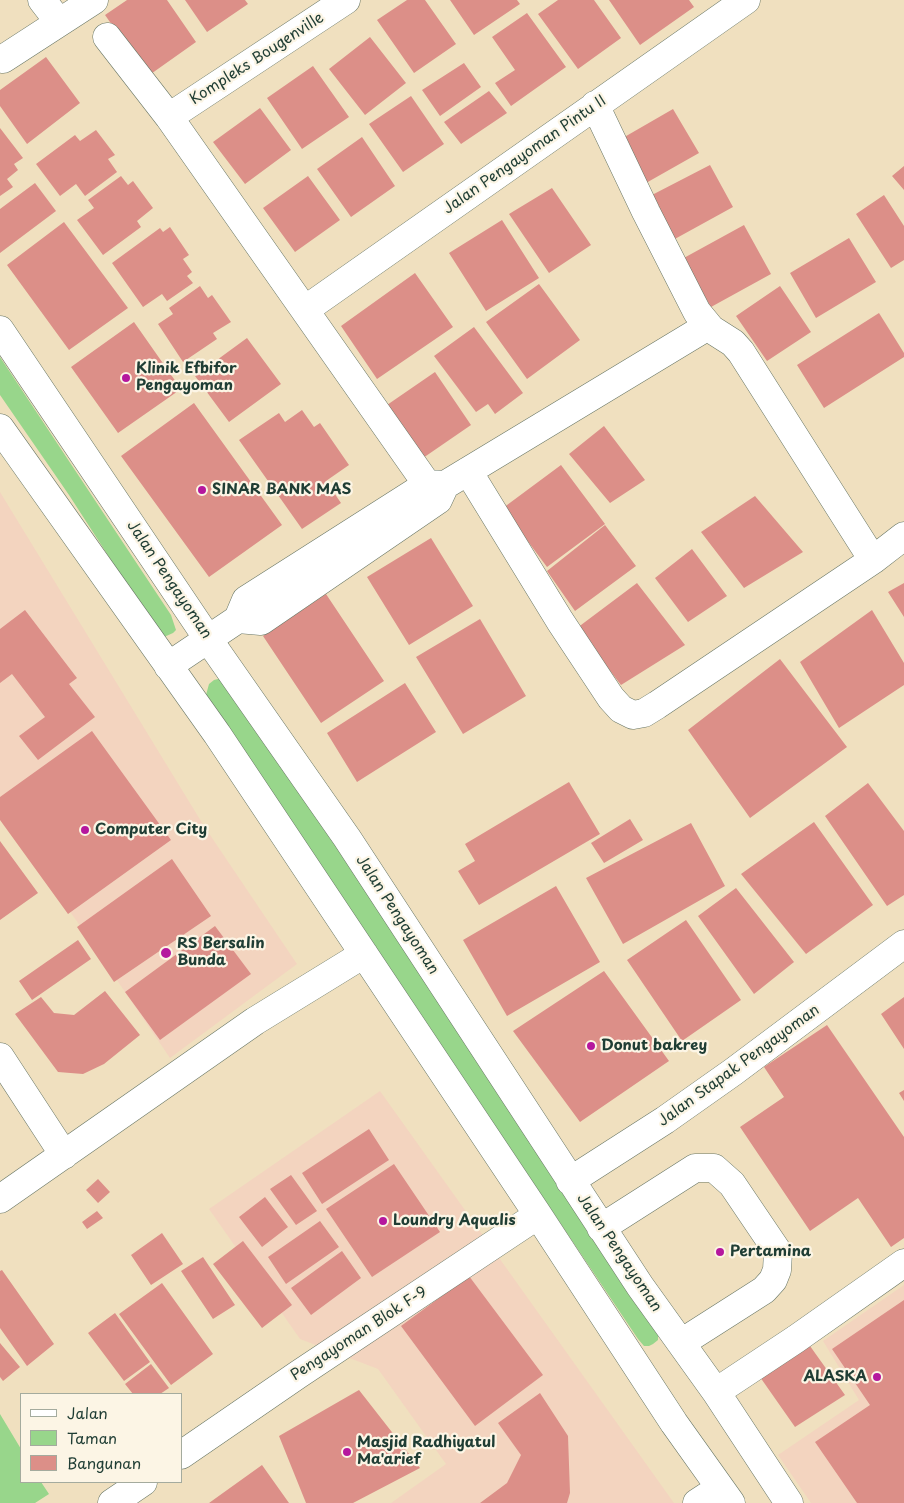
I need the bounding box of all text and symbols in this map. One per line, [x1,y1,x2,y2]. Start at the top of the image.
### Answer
street label: Kompleks Bougenville [187,9,327,109]
street label: Jalan Pengayoman Pintu II [440,92,610,218]
place label: Klinik Efbifor Pengayoman [136,360,237,395]
marker: Klinik Efbifor Pengayoman [120,372,132,384]
place label: SINAR BANK MAS [212,481,351,499]
marker: SINAR BANK MAS [196,484,208,496]
street label: Jalan Pengayoman [123,518,215,642]
place label: Computer City [95,821,207,839]
marker: Computer City [79,824,91,836]
street label: Jalan Pengayoman [352,852,442,978]
place label: RS Bersalin Bunda [177,935,265,970]
marker: RS Bersalin Bunda [159,946,173,960]
street label: Jalan Stapak Pengayoman [655,1001,823,1131]
place label: Donut bakrey [601,1037,707,1055]
marker: Donut bakrey [585,1040,597,1052]
street label: Jalan Pengayoman [573,1191,665,1315]
place label: Loundry Aqualis [393,1212,516,1230]
marker: Loundry Aqualis [377,1215,389,1227]
place label: Pertamina [730,1243,811,1261]
marker: Pertamina [714,1246,726,1258]
street label: Pengayoman Blok F-9 [287,1283,431,1385]
place label: ALASKA [803,1368,867,1386]
marker: ALASKA [871,1371,883,1383]
legend [20,1393,182,1483]
text: Jalan [67,1401,108,1424]
text: Taman [67,1426,117,1449]
place label: Masjid Radhiyatul Ma'arief [357,1434,495,1469]
marker: Masjid Radhiyatul Ma'arief [341,1446,353,1458]
text: Bangunan [67,1451,141,1474]

